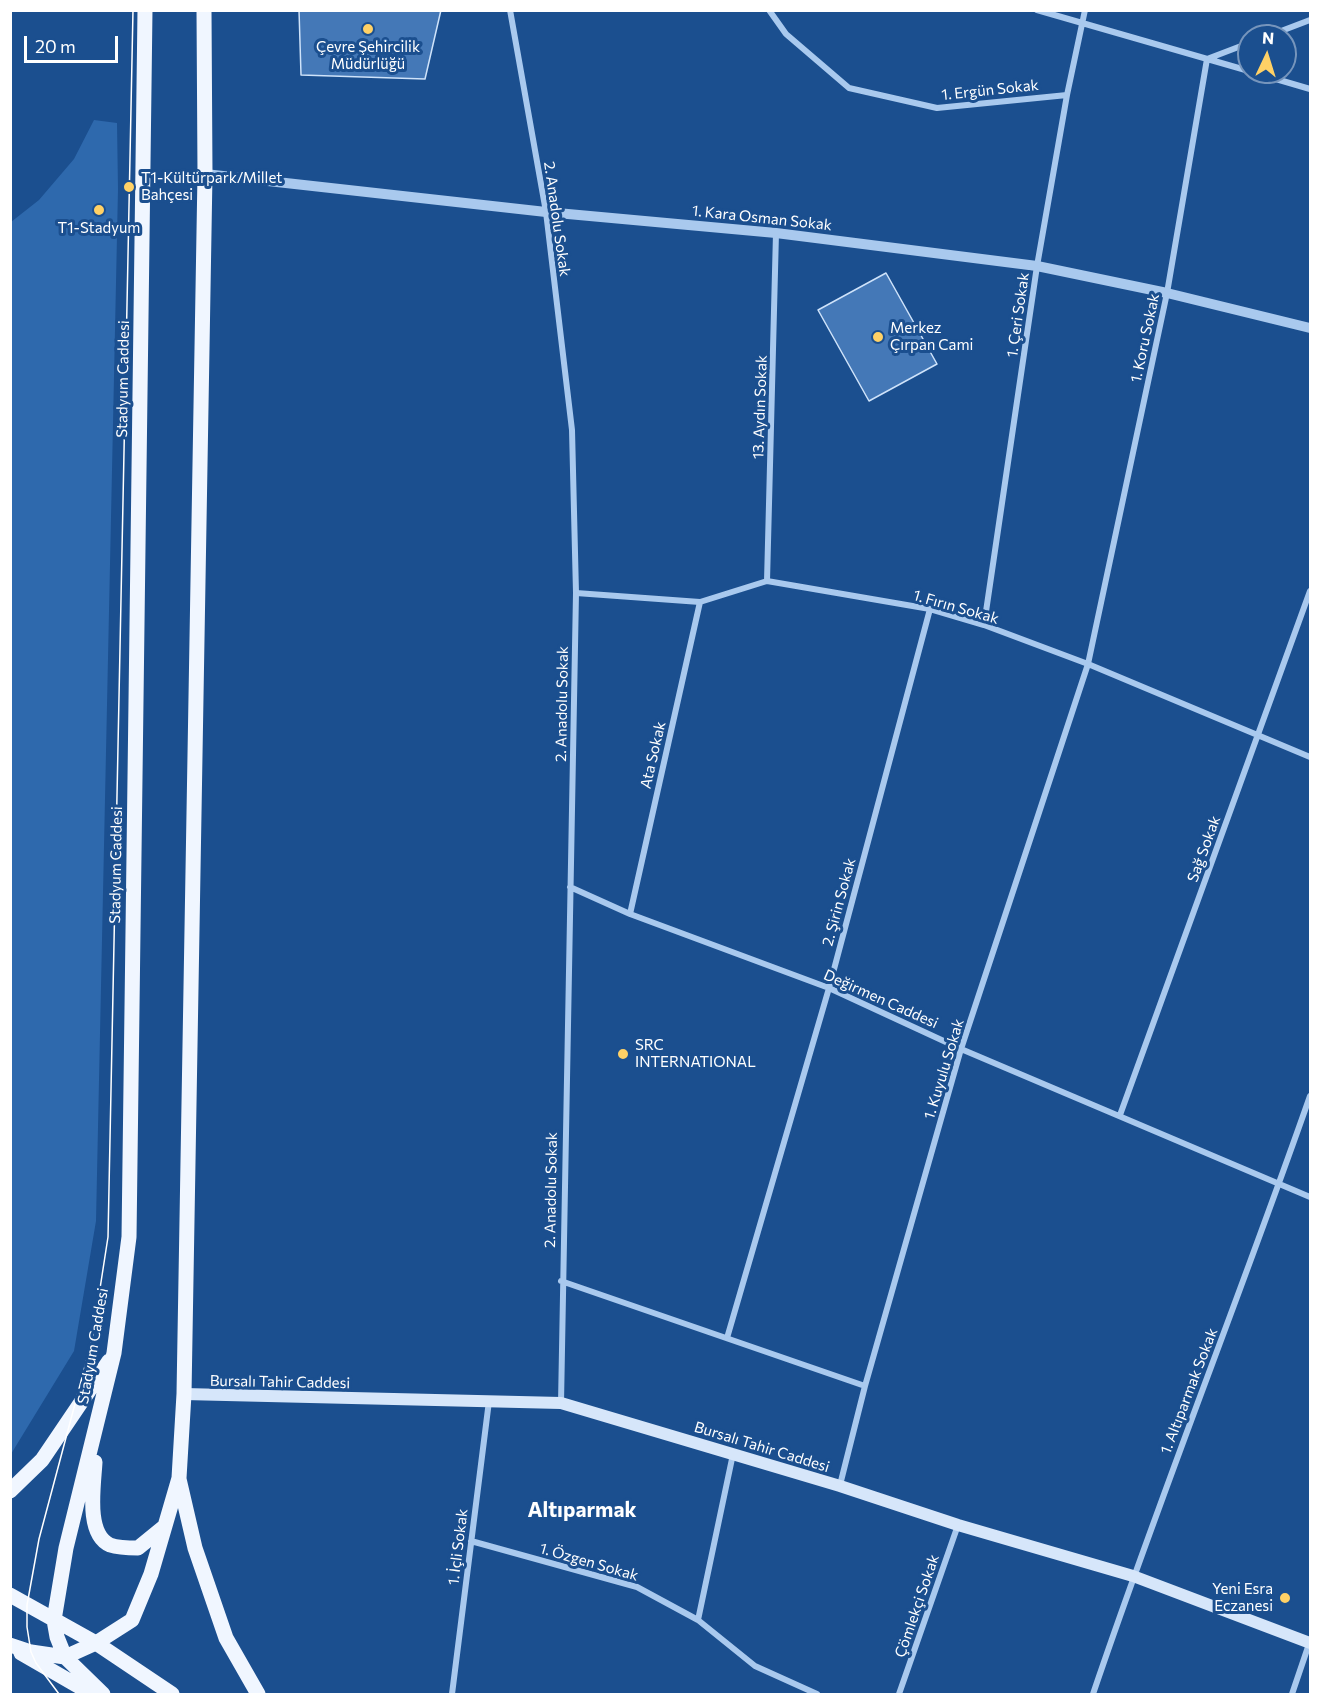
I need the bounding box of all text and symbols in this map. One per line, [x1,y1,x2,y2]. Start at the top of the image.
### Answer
marker: Çevre Şehircilik Müdürlüğü [361,22,375,36]
scale bar [27,24,122,62]
north arrow [1237,24,1297,84]
text: N [1262,28,1275,47]
text: 20 m [35,35,76,57]
place label: Çevre Şehircilik Müdürlüğü [316,38,420,73]
street label: 1. Ergün Sokak [941,76,1039,104]
street label: 2. Anadolu Sokak [540,160,574,278]
place label: T1-Kültürpark/Millet Bahçesi [141,169,282,204]
marker: T1-Kültürpark/Millet Bahçesi [122,180,136,194]
street label: 1. Kara Osman Sokak [691,202,833,234]
marker: T1-Stadyum [92,203,106,217]
place label: T1-Stadyum [58,219,140,237]
street label: 1. Çeri Sokak [1003,271,1033,359]
street label: 1. Koru Sokak [1127,292,1163,384]
place label: Merkez Çırpan Cami [890,319,973,354]
street label: Stadyum Caddesi [113,320,133,438]
marker: Merkez Çırpan Cami [871,330,885,344]
street label: 13. Aydın Sokak [749,355,771,459]
street label: 1. Fırın Sokak [911,586,1001,628]
street label: 2. Anadolu Sokak [552,646,572,762]
street label: Ata Sokak [637,720,669,790]
street label: Stadyum Caddesi [106,806,126,924]
street label: Sağ Sokak [1184,813,1224,885]
street label: 2. Şirin Sokak [819,856,859,948]
street label: Değirmen Caddesi [821,966,941,1032]
street label: 1. Kuyulu Sokak [920,1017,968,1121]
place label: SRC INTERNATIONAL [635,1036,756,1071]
marker: SRC INTERNATIONAL [616,1047,630,1061]
street label: 2. Anadolu Sokak [541,1132,561,1248]
street label: Stadyum Caddesi [74,1287,112,1405]
street label: 1. Altıparmak Sokak [1157,1325,1221,1457]
street label: Bursalı Tahir Caddesi [210,1372,350,1392]
street label: Bursalı Tahir Caddesi [692,1418,832,1476]
district label: Altıparmak [527,1497,637,1523]
street label: 1. İçli Sokak [444,1508,472,1586]
street label: 1. Özgen Sokak [538,1539,640,1585]
street label: Çömlekçi Sokak [891,1552,943,1660]
place label: Yeni Esra Eczanesi [1212,1580,1273,1615]
marker: Yeni Esra Eczanesi [1278,1591,1292,1605]

